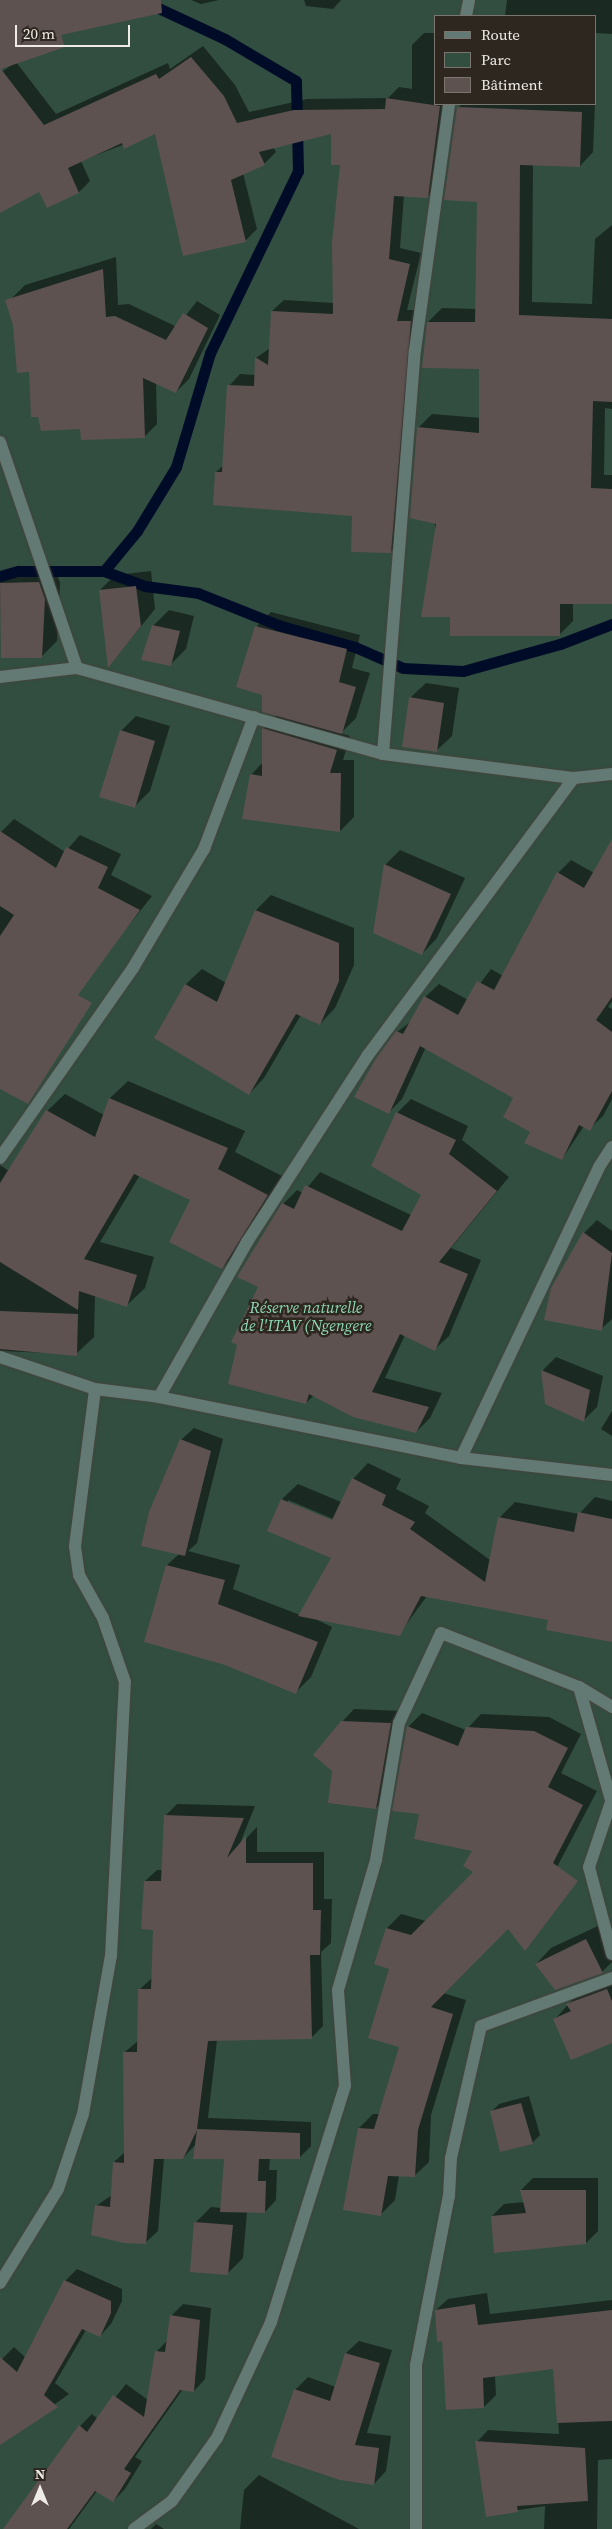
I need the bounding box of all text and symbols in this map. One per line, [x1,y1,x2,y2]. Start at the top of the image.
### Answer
scale bar [18,15,132,47]
legend [434,15,597,105]
text: 20 m [23,23,55,44]
text: Route [481,24,520,45]
text: Parc [481,49,511,70]
text: Bâtiment [481,74,542,95]
park label: Réserve naturelle de l'ITAV (Ngengere [241,1297,371,1335]
north arrow [15,2464,65,2514]
text: N [35,2464,45,2484]

